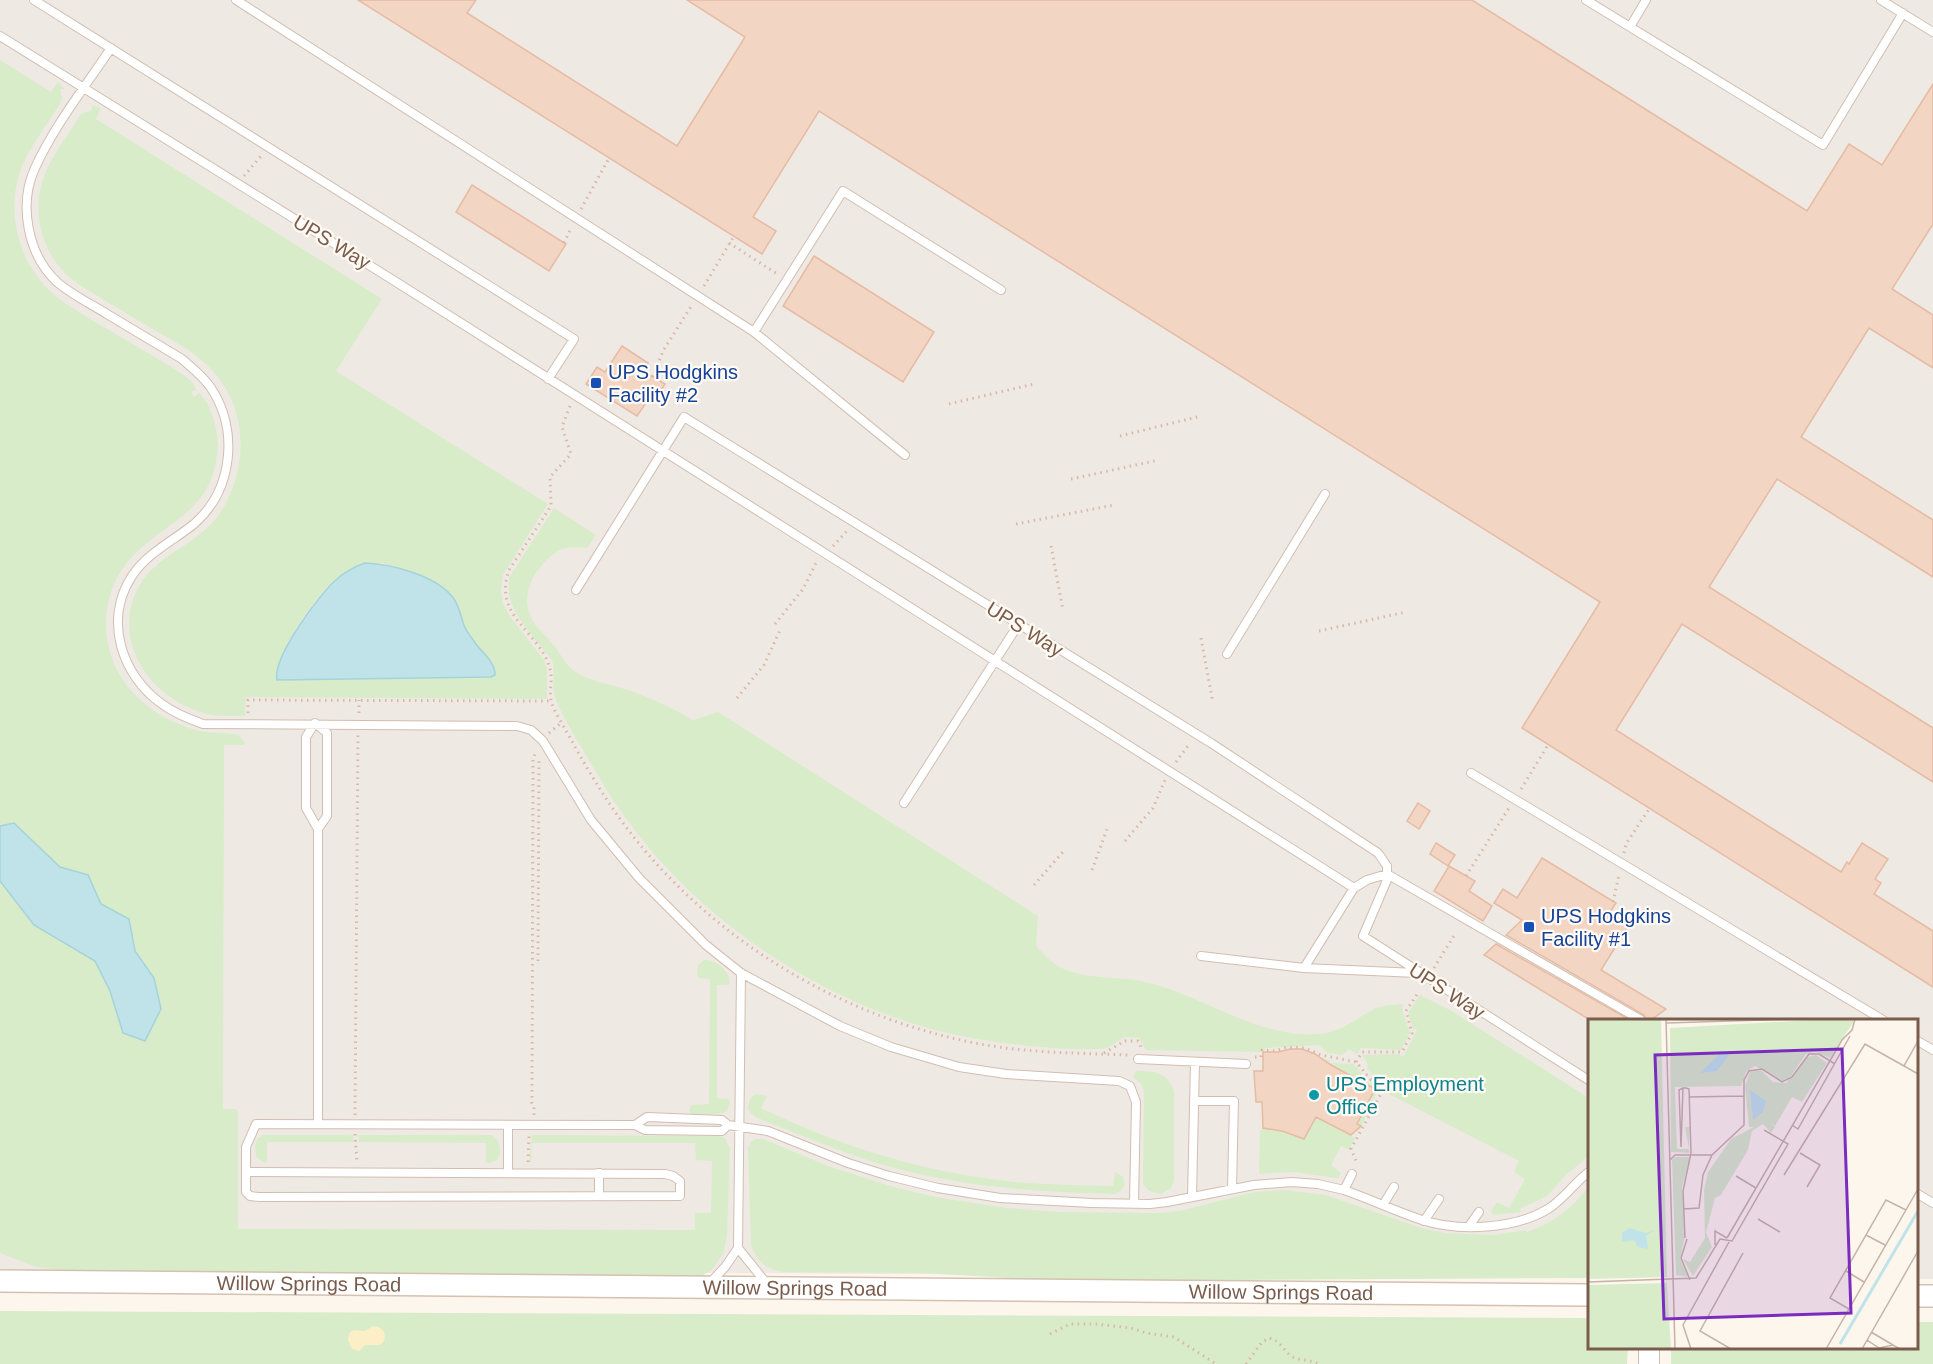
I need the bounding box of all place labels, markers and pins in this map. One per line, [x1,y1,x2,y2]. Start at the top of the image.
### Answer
place label: UPS Hodgkins Facility #2 [608,361,738,406]
marker: UPS Hodgkins Facility #2 [589,376,603,390]
place label: UPS Hodgkins Facility #1 [1541,905,1671,950]
marker: UPS Hodgkins Facility #1 [1522,920,1536,934]
place label: UPS Employment Office [1326,1073,1484,1118]
marker: UPS Employment Office [1307,1088,1321,1102]

